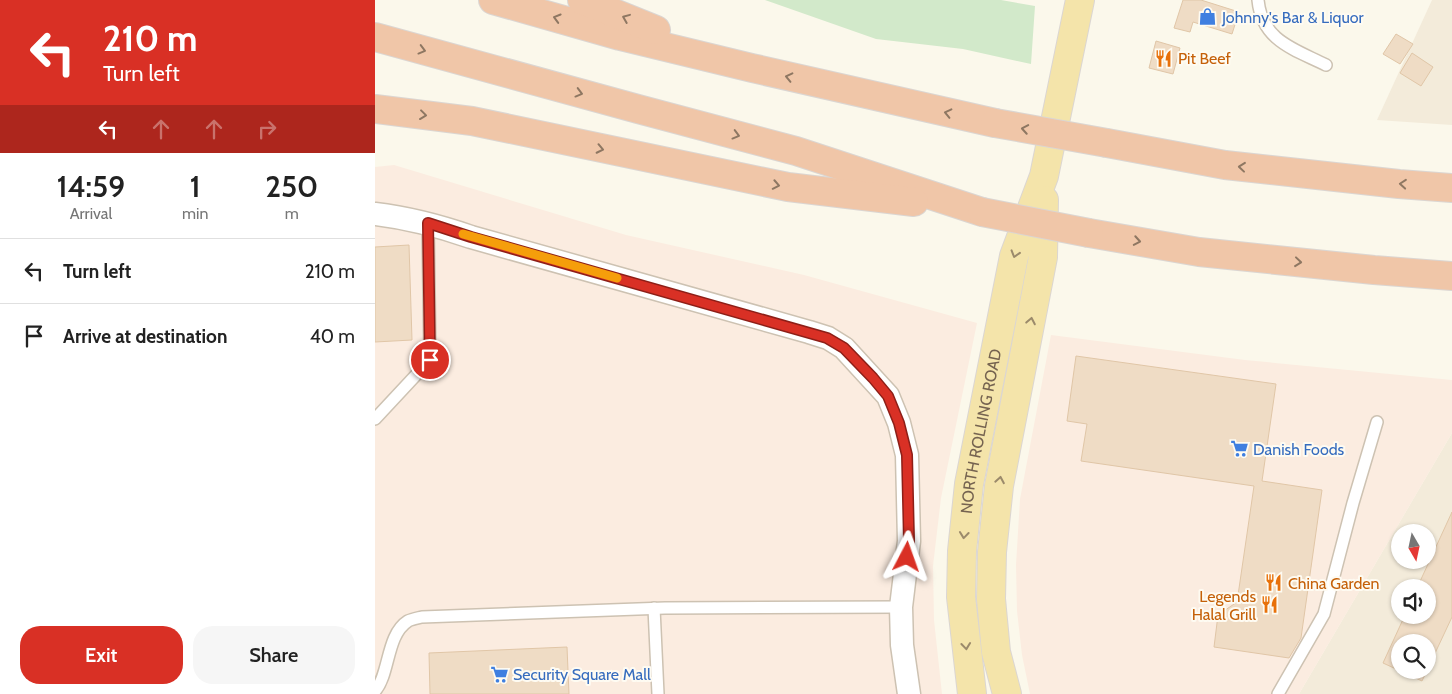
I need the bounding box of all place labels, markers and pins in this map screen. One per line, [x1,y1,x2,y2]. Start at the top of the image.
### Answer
shop icon: Johnny's Bar & Liquor [1198,7,1218,27]
place label: Johnny's Bar & Liquor [1221,8,1365,27]
restaurant icon: Pit Beef [1154,48,1174,68]
place label: Pit Beef [1178,49,1231,68]
pin [409,339,451,381]
supermarket icon: Danish Foods [1229,439,1249,459]
place label: Danish Foods [1253,440,1345,459]
restaurant icon: China Garden [1264,573,1284,593]
place label: China Garden [1288,574,1379,593]
place label: Legends Halal Grill [1192,587,1256,624]
restaurant icon: Legends Halal Grill [1260,595,1280,615]
supermarket icon: Security Square Mall [489,664,509,684]
place label: Security Square Mall [513,665,651,684]

